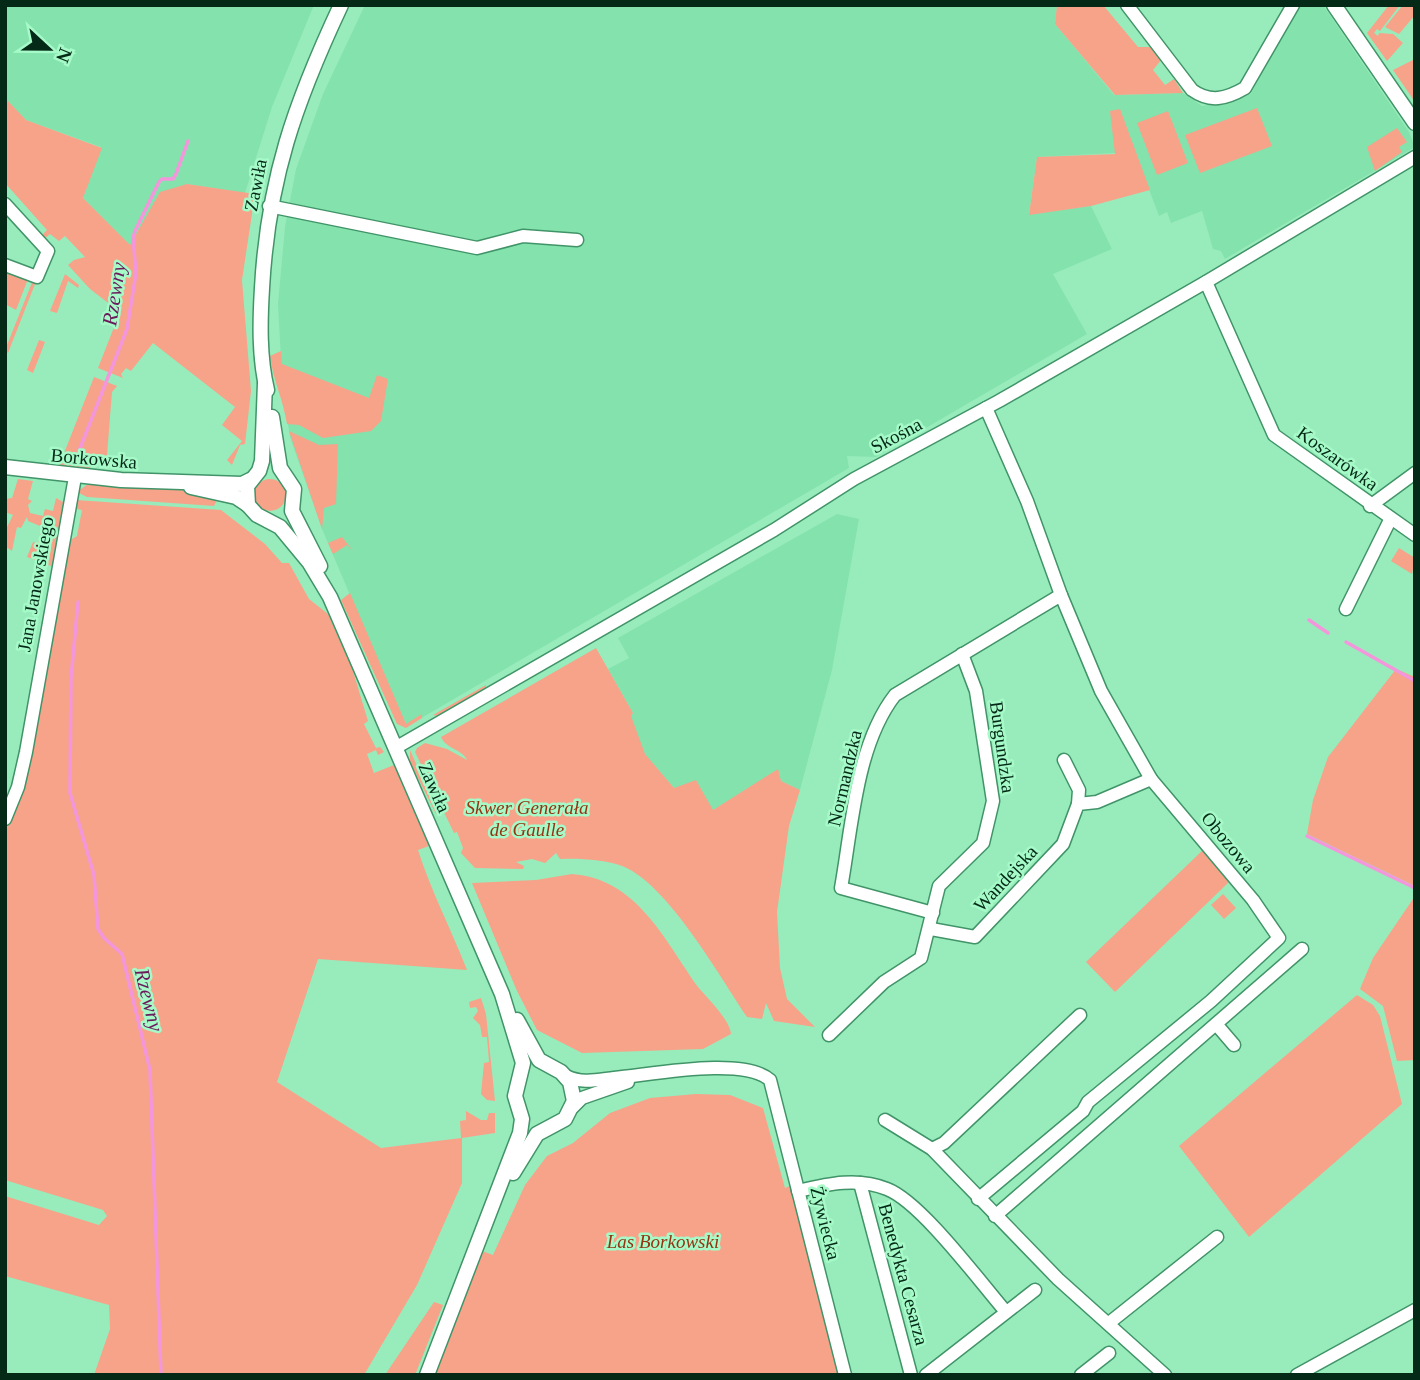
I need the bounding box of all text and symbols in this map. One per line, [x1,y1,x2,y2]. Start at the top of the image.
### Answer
north arrow [14,14,84,84]
text: N [52,45,77,66]
street label: Zawiła [240,157,271,213]
water label: Rzewny [97,260,131,329]
street label: Skośna [867,413,926,458]
street label: Koszarówka [1293,422,1383,495]
street label: Borkowska [50,444,139,473]
street label: Jana Janowskiego [13,515,58,653]
street label: Burgundzka [986,700,1019,795]
street label: Normandzka [823,727,866,828]
street label: Zawiła [414,759,455,816]
park label: Skwer Generała de Gaulle [466,797,588,840]
street label: Obozowa [1197,808,1260,877]
street label: Wandejska [969,840,1042,916]
water label: Rzewny [129,965,169,1035]
street label: Żywiecka [806,1184,845,1263]
street label: Benedykta Cesarza [874,1201,933,1348]
park label: Las Borkowski [606,1231,719,1252]

